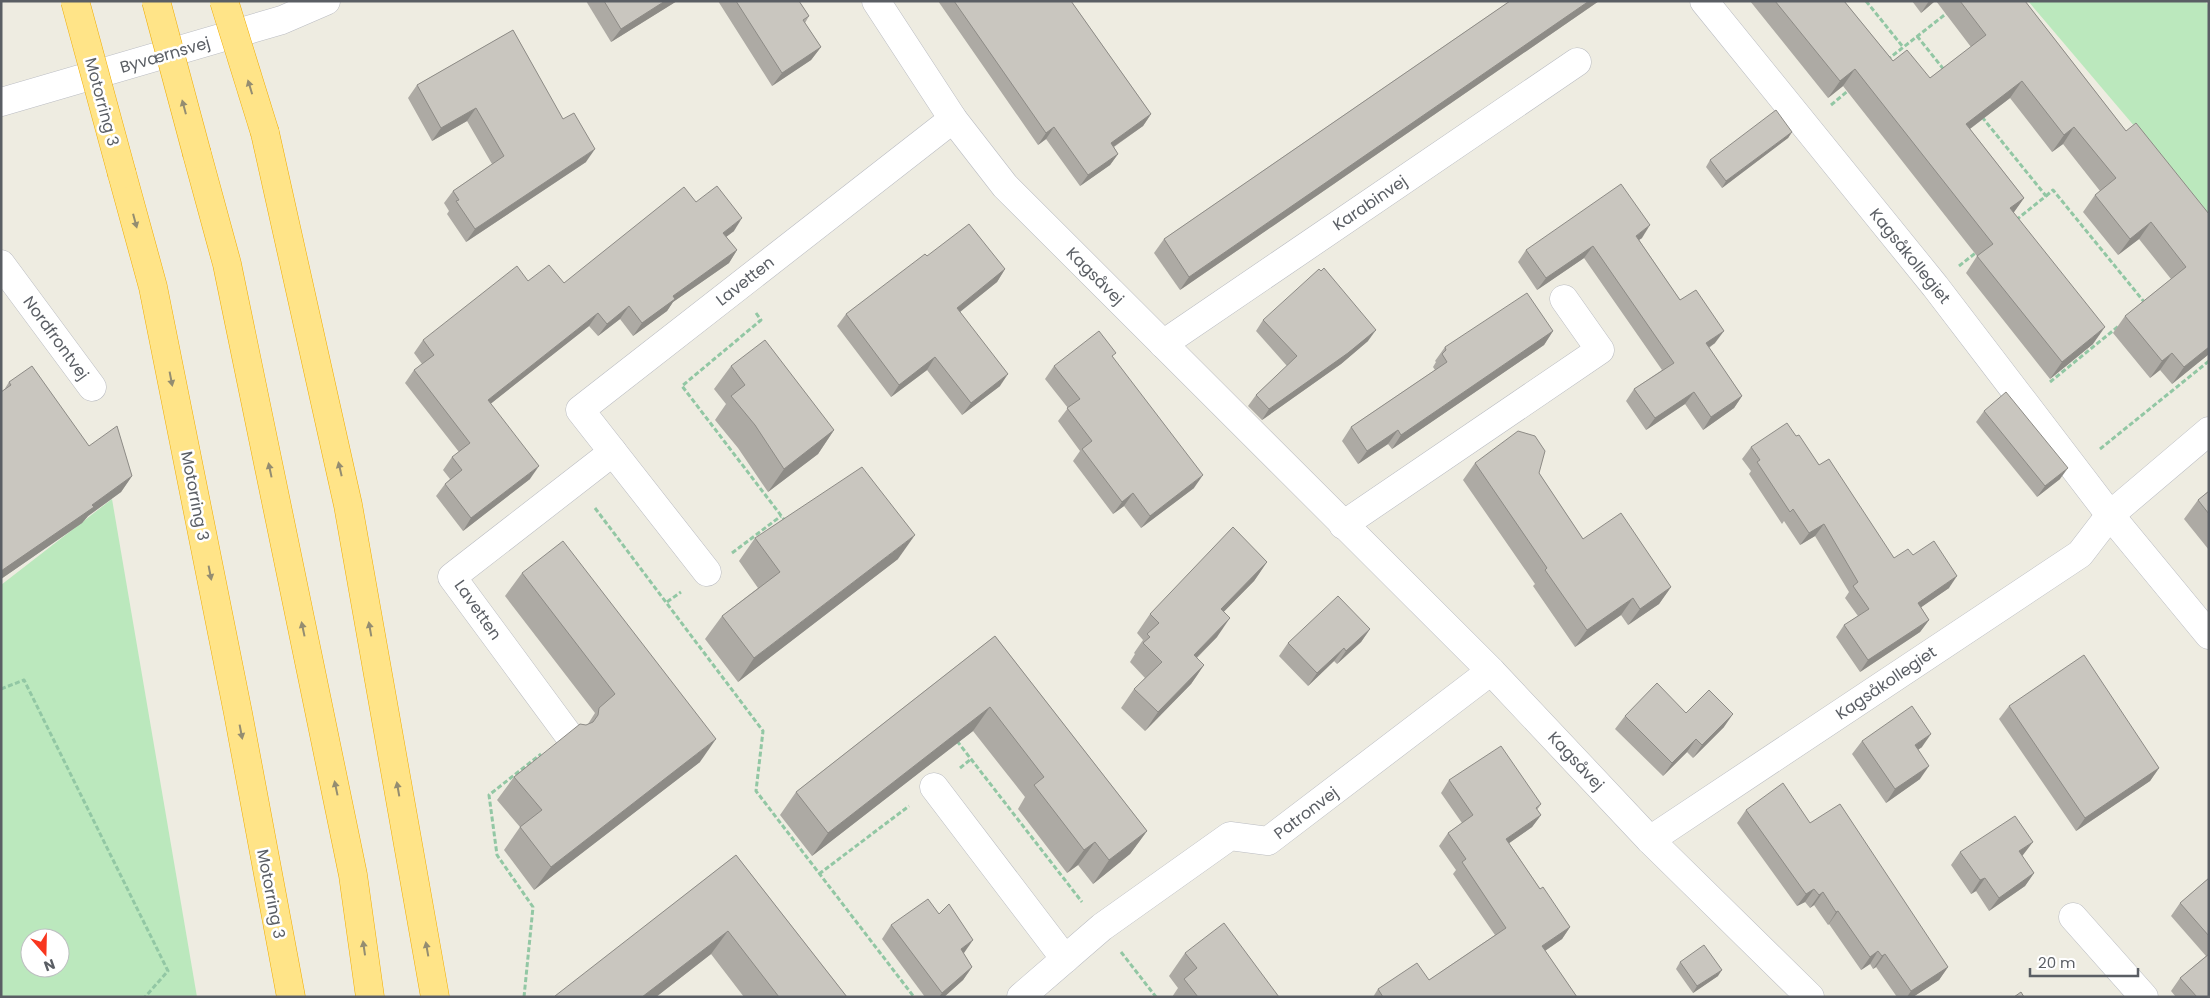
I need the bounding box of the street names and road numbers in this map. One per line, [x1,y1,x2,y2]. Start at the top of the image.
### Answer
street label: Byværnsvej [117,31,213,79]
street label: Motorring 3 [79,55,125,149]
street label: Karabinvej [1328,170,1412,236]
street label: Kagsåkollegiet [1864,203,1956,309]
street label: Kagsåvej [1061,242,1129,310]
street label: Lavetten [711,251,779,311]
street label: Nordfrontvej [18,291,94,385]
street label: Motorring 3 [175,449,215,543]
street label: Lavetten [449,575,507,645]
street label: Kagsåkollegiet [1831,641,1941,725]
street label: Kagsåvej [1543,726,1609,796]
street label: Patronvej [1269,781,1343,845]
street label: Motorring 3 [251,847,291,941]

